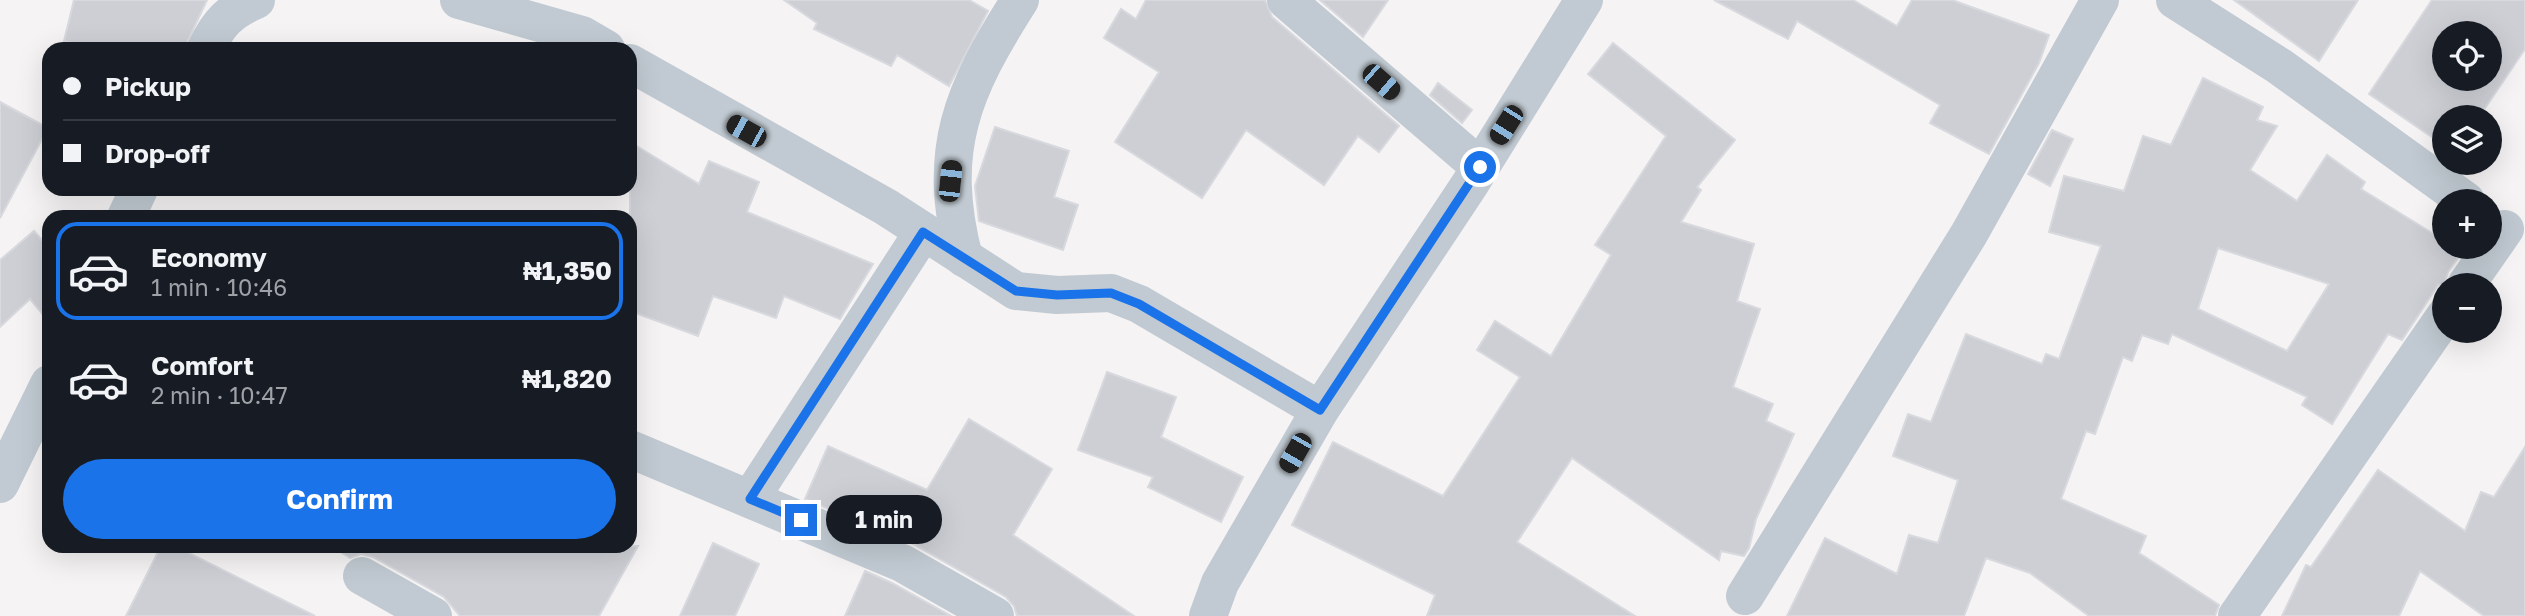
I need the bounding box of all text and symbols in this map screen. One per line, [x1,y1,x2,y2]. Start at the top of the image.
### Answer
map controls [2432,21,2502,343]
button: locate [2432,21,2502,91]
car [1359,60,1404,104]
text: Pickup [105,71,191,102]
car [1486,102,1527,148]
button: layers [2432,105,2502,175]
car [723,112,770,150]
text: Drop-off [105,138,210,169]
route start [1464,151,1496,183]
car [938,159,963,203]
button: + [2432,189,2502,259]
icon: car [67,240,130,303]
text: Economy [151,242,267,273]
text: ₦1,350 [523,255,612,286]
text: 1 min · 10:46 [151,273,287,301]
button: − [2432,273,2502,343]
icon: car [67,348,130,411]
text: Comfort [151,350,254,381]
text: ₦1,820 [522,363,612,394]
text: 2 min · 10:47 [151,381,288,409]
car [1276,430,1315,476]
button: Confirm [63,459,616,539]
callout: 1 min [826,496,941,544]
route end [785,504,817,536]
text: 1 min [855,505,913,533]

